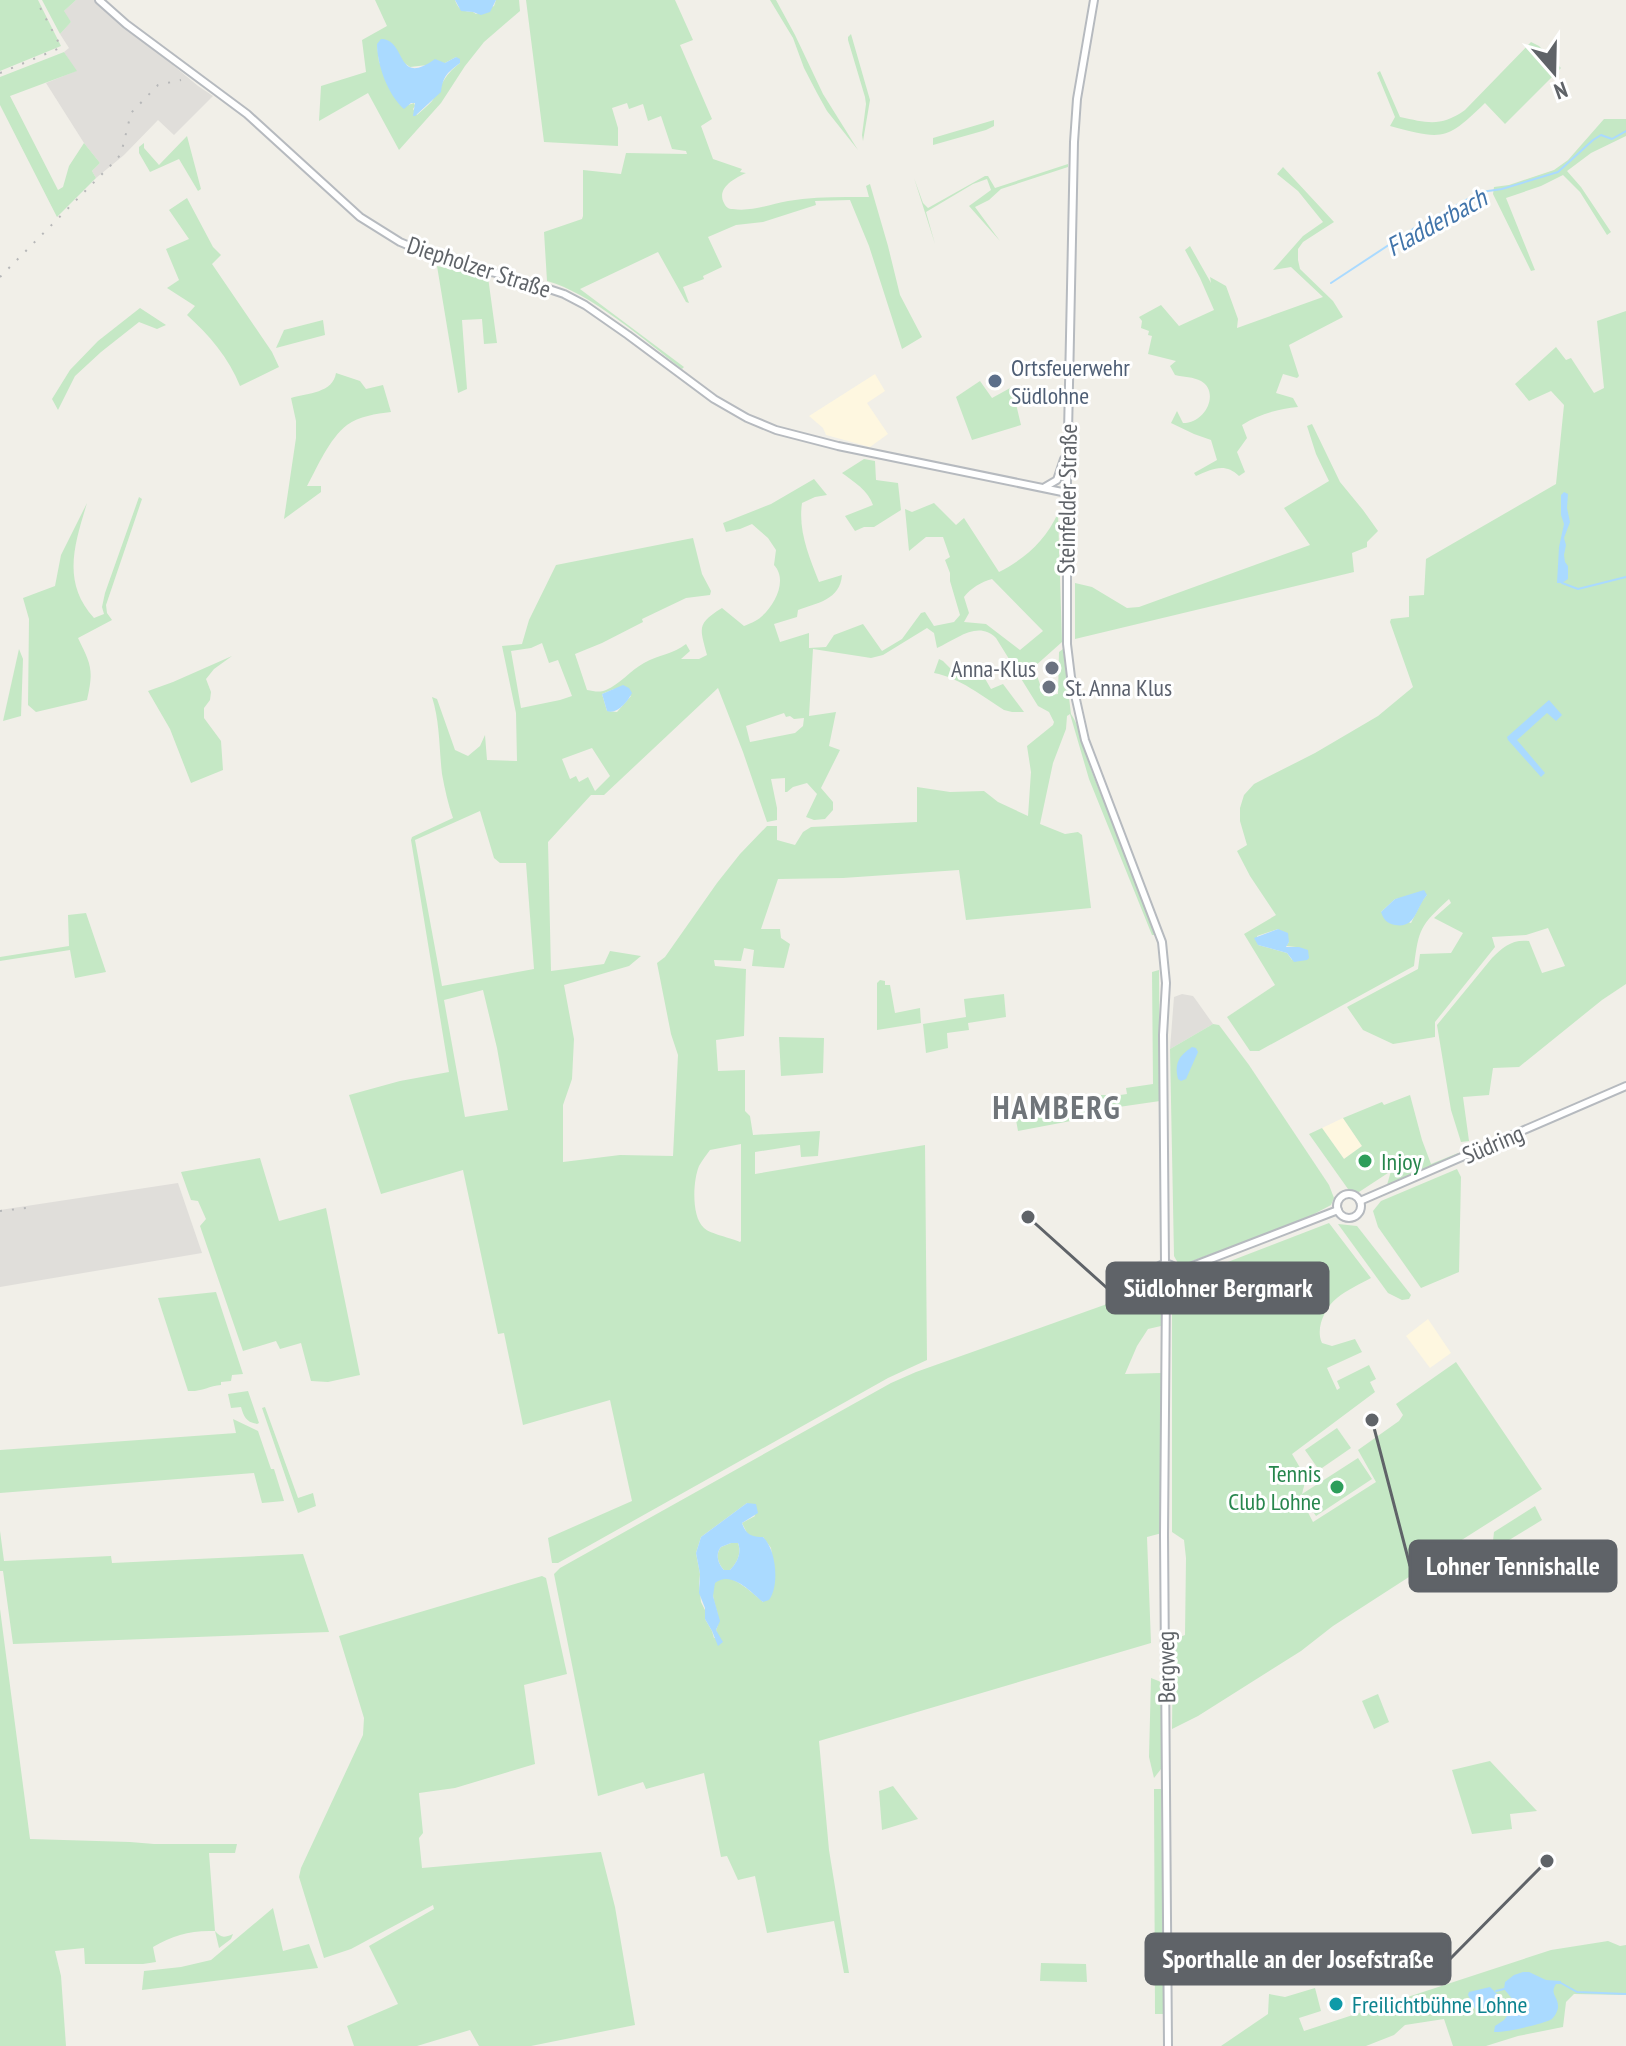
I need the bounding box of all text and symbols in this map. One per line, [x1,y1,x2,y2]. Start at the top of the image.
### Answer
north arrow [1514,32,1594,112]
text: N [1550,76,1571,106]
water label: Fladderbach [1380,180,1493,263]
street label: Diepholzer Straße [403,229,555,305]
place label: Ortsfeuerwehr Südlohne [1011,352,1130,411]
marker: Ortsfeuerwehr Südlohne [986,372,1004,390]
street label: Steinfelder Straße [1050,424,1084,574]
place label: Anna-Klus [951,653,1036,684]
marker: Anna-Klus [1043,659,1061,677]
place label: St. Anna Klus [1065,672,1172,703]
marker: St. Anna Klus [1040,678,1058,696]
district label: HAMBERG [992,1086,1122,1128]
street label: Südring [1458,1117,1528,1171]
place label: Injoy [1381,1146,1421,1177]
marker: Injoy [1356,1152,1374,1170]
callout: Südlohner Bergmark [1107,1263,1328,1313]
text: Südlohner Bergmark [1123,1271,1313,1304]
place label: Tennis Club Lohne [1228,1458,1321,1517]
marker: Tennis Club Lohne [1328,1478,1346,1496]
callout: Lohner Tennishalle [1410,1541,1616,1591]
text: Lohner Tennishalle [1426,1549,1600,1582]
street label: Bergweg [1150,1631,1182,1703]
callout: Sporthalle an der Josefstraße [1146,1934,1450,1984]
text: Sporthalle an der Josefstraße [1162,1942,1434,1975]
place label: Freilichtbühne Lohne [1352,1989,1527,2020]
marker: Freilichtbühne Lohne [1327,1995,1345,2013]

